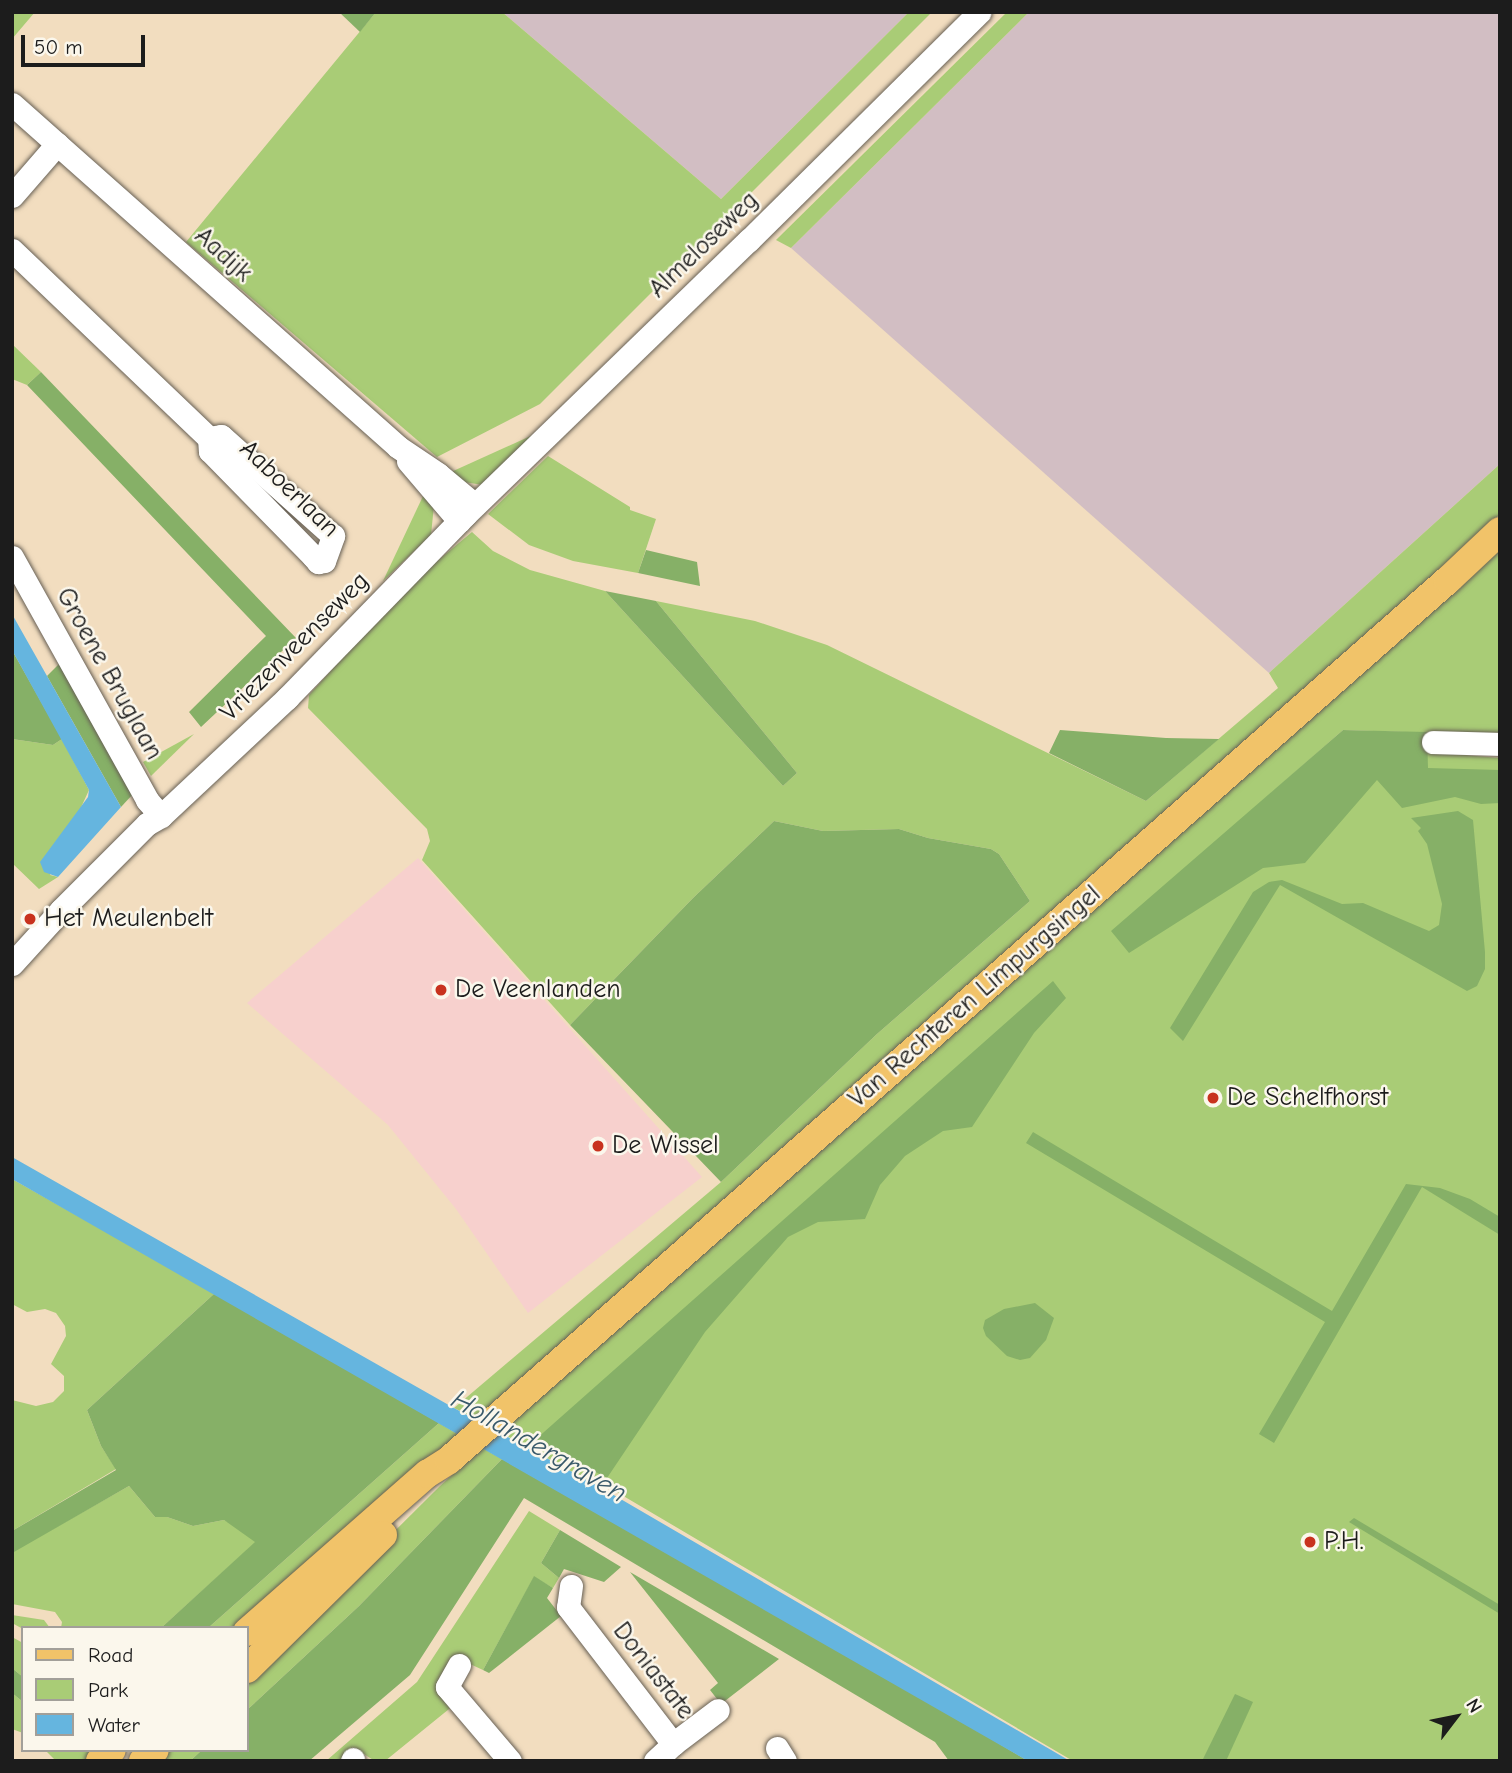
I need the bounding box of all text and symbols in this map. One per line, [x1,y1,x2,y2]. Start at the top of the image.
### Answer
scale bar [24,21,149,65]
text: 50 m [34,35,83,59]
street label: Almeloseweg [643,185,765,305]
street label: Aadijk [188,221,258,289]
street label: Aaboerlaan [233,434,345,544]
street label: Vriezenveenseweg [214,566,376,728]
street label: Groene Bruglaan [49,583,169,765]
street label: Van Rechteren Limpurgsingel [843,879,1107,1115]
place label: Het Meulenbelt [44,903,213,935]
marker: Het Meulenbelt [22,911,38,927]
place label: De Veenlanden [455,974,621,1006]
marker: De Veenlanden [433,982,449,998]
place label: De Schelfhorst [1227,1082,1388,1114]
marker: De Schelfhorst [1205,1090,1221,1106]
place label: De Wissel [612,1130,719,1162]
marker: De Wissel [590,1138,606,1154]
water label: Hollandergraven [445,1382,633,1510]
place label: P.H. [1324,1526,1364,1558]
marker: P.H. [1302,1534,1318,1550]
street label: Doniastate [605,1616,701,1726]
legend [21,1626,248,1752]
text: Road [88,1643,133,1667]
text: Park [88,1678,128,1702]
north arrow [1421,1682,1491,1752]
text: N [1461,1695,1486,1717]
text: Water [88,1713,140,1737]

